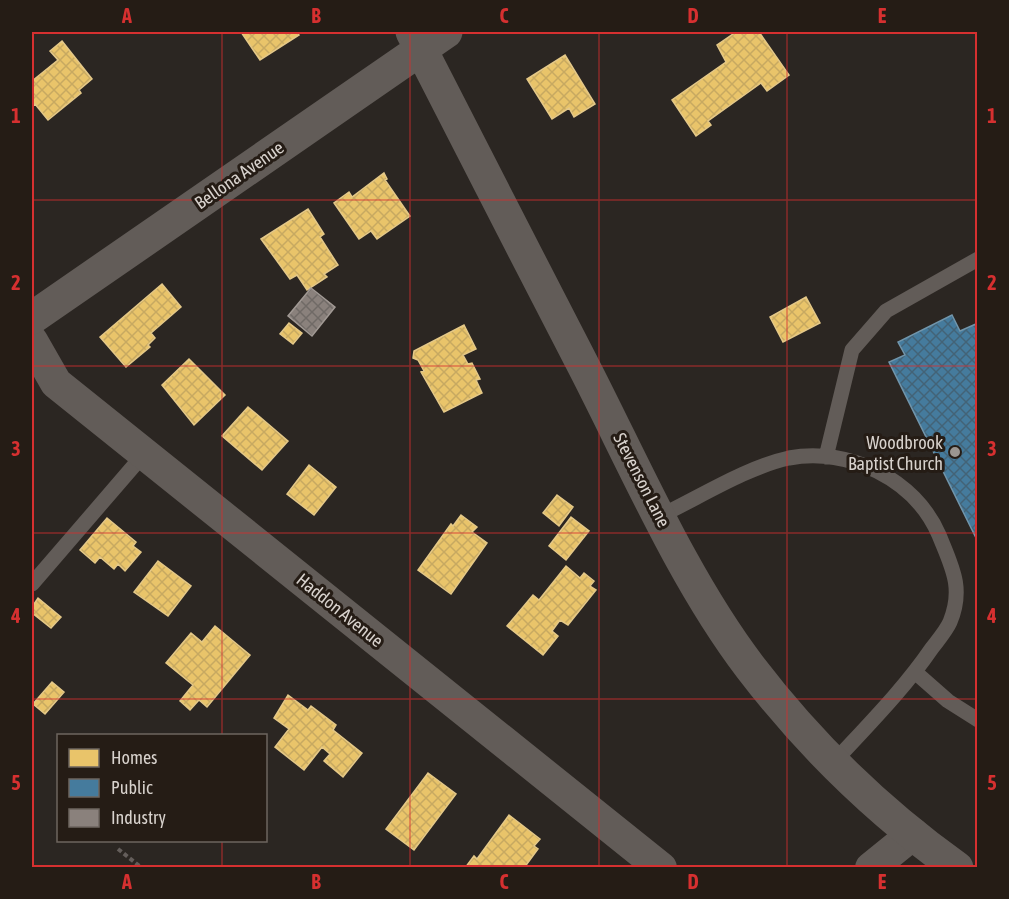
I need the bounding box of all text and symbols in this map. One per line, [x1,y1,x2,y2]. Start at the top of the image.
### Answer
text: A [121,4,132,27]
text: B [311,4,321,27]
text: C [500,4,509,27]
text: D [687,4,699,27]
text: E [878,4,887,27]
text: 1 [11,104,21,127]
text: 1 [987,104,997,127]
street label: Bellona Avenue [190,137,288,213]
text: 2 [11,271,21,294]
text: 2 [987,271,997,294]
street label: Stevenson Lane [609,429,675,531]
place label: Woodbrook Baptist Church [848,432,943,474]
text: 3 [11,437,21,460]
text: 3 [987,437,997,460]
marker: Woodbrook Baptist Church [948,445,962,459]
street label: Haddon Avenue [292,569,388,651]
text: 4 [10,604,21,627]
text: 4 [986,604,997,627]
legend [57,734,267,842]
text: Homes [111,747,157,768]
text: 5 [11,771,21,794]
text: 5 [987,771,997,794]
text: Public [111,777,153,798]
text: Industry [111,807,166,828]
text: A [121,870,132,893]
text: B [311,870,321,893]
text: C [500,870,509,893]
text: D [687,870,699,893]
text: E [878,870,887,893]

